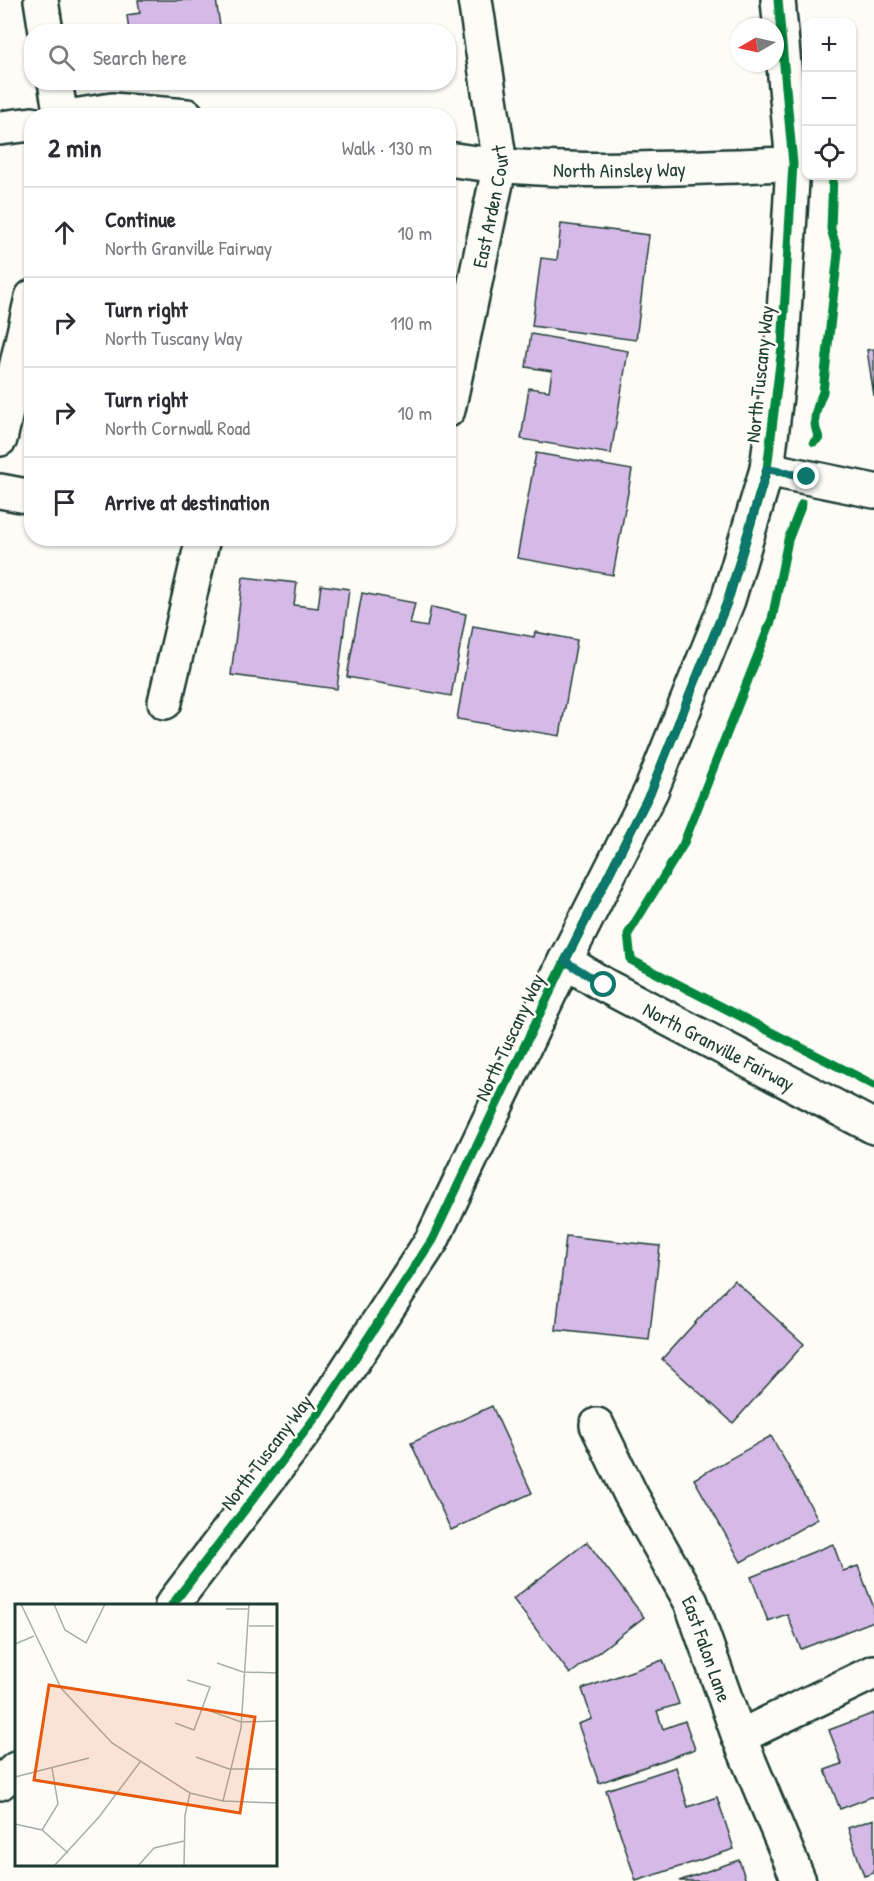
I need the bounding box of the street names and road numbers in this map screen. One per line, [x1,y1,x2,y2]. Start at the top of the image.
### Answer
street label: East Arden Court [465,142,514,270]
street label: North Ainsley Way [553,154,686,183]
street label: North Tuscany Way [738,304,780,444]
street label: North Tuscany Way [468,969,550,1105]
street label: North Granville Fairway [639,995,800,1096]
street label: North Tuscany Way [214,1389,318,1515]
street label: East Falon Lane [676,1590,739,1705]

